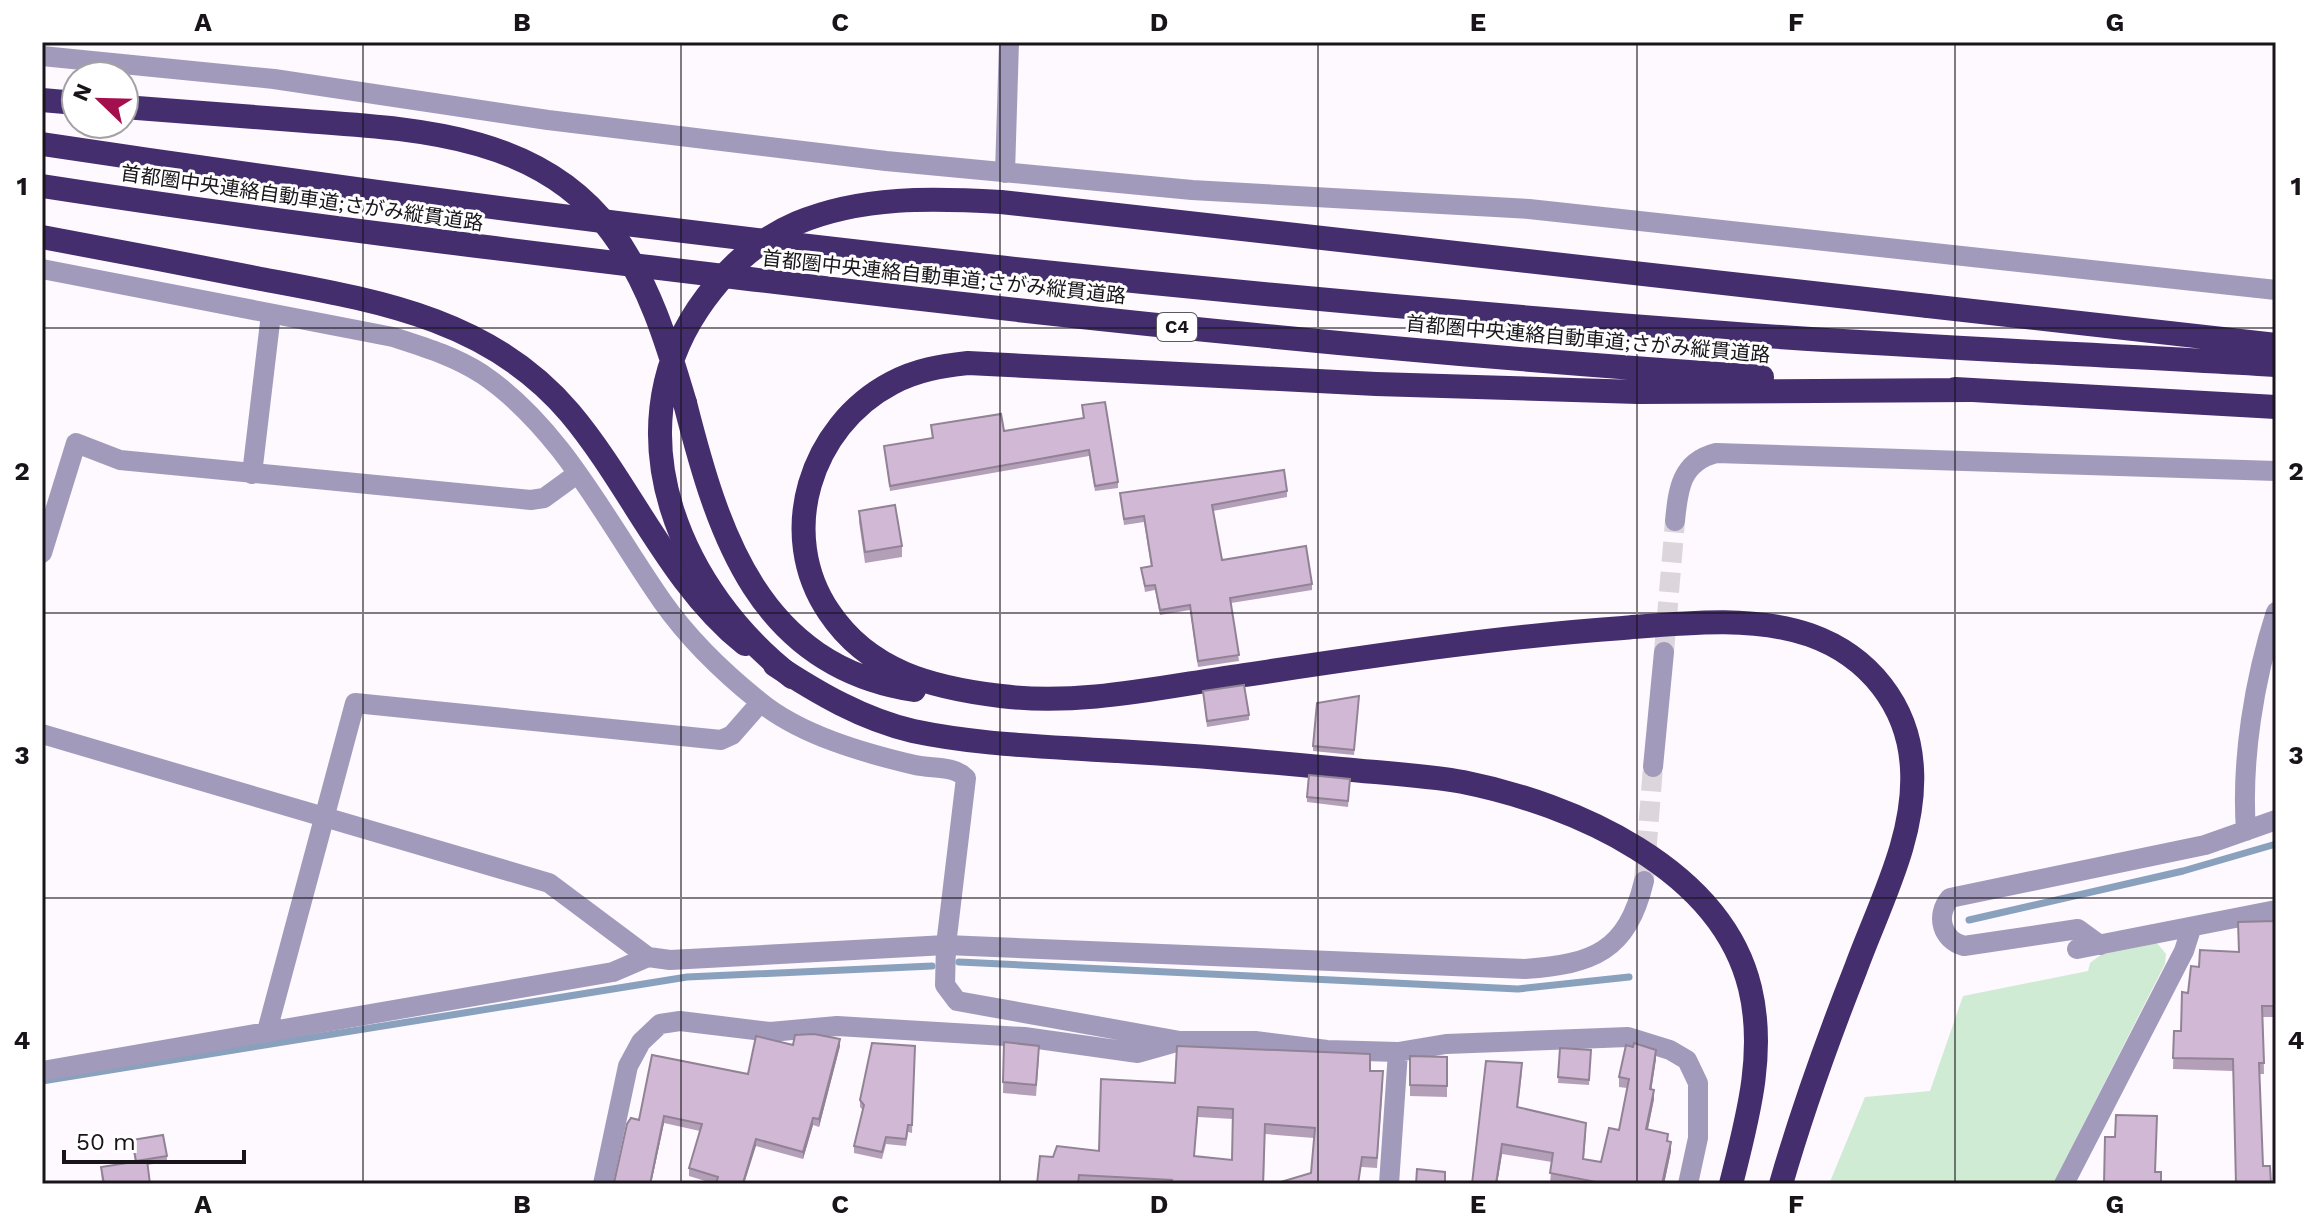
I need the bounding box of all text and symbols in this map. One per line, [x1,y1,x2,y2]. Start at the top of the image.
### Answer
text: A [194,7,212,37]
text: B [513,7,531,37]
text: C [831,7,849,37]
text: D [1150,7,1168,37]
text: E [1470,7,1486,37]
text: F [1788,7,1804,37]
text: G [2106,7,2124,37]
north arrow [60,60,140,140]
text: N [67,80,97,105]
street label: 首都圏中央連絡自動車道;さがみ縦貫道路 [119,161,485,235]
text: 1 [16,171,28,201]
text: 1 [2290,171,2302,201]
street label: 首都圏中央連絡自動車道;さがみ縦貫道路 [761,246,1127,308]
street label: 首都圏中央連絡自動車道;さがみ縦貫道路 [1405,311,1771,367]
road number: C4 [1157,313,1197,341]
text: 2 [14,456,30,486]
text: 2 [2288,456,2304,486]
text: 3 [14,740,30,770]
text: 3 [2288,740,2304,770]
text: 4 [14,1025,31,1055]
text: 4 [2288,1025,2305,1055]
scale bar [64,1114,244,1164]
text: 50 m [76,1128,136,1156]
text: A [194,1189,212,1219]
text: B [513,1189,531,1219]
text: C [831,1189,849,1219]
text: D [1150,1189,1168,1219]
text: E [1470,1189,1486,1219]
text: F [1788,1189,1804,1219]
text: G [2106,1189,2124,1219]

